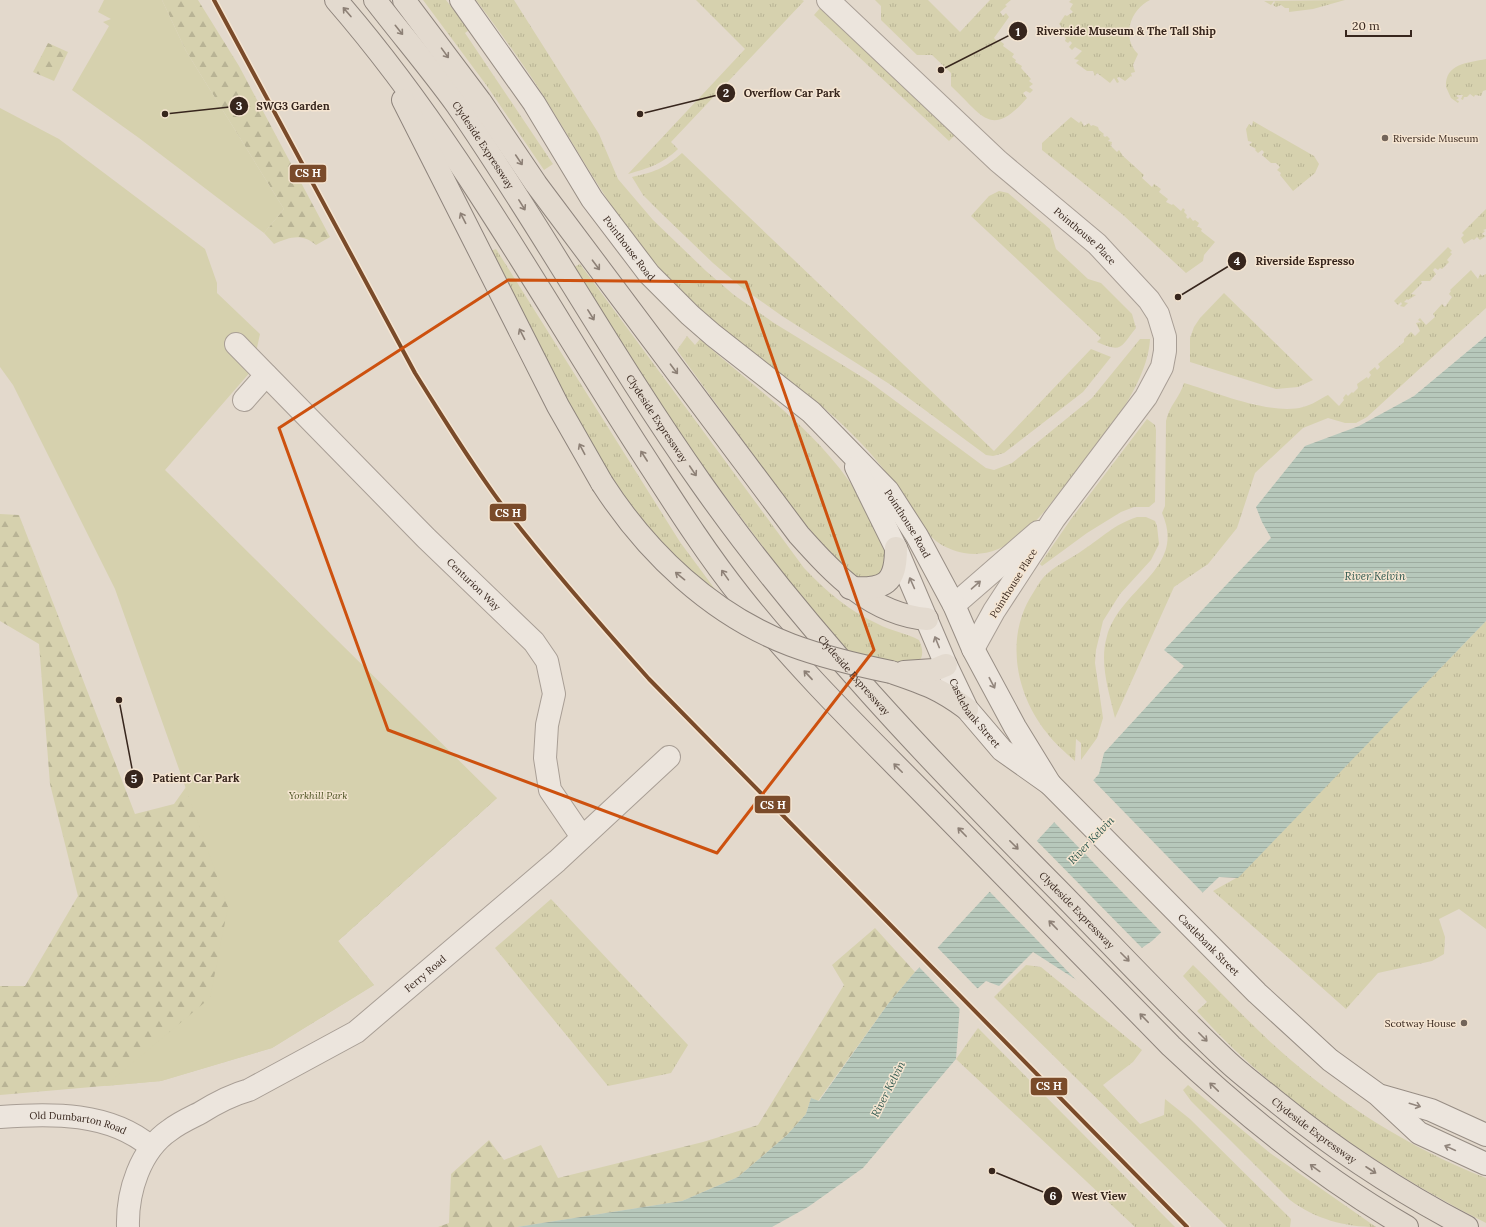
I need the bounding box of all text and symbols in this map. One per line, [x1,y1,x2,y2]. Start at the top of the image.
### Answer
one-way arrow [342,7,351,17]
scale bar [1346,12,1411,38]
text: 20 m [1352,18,1380,33]
callout: Riverside Museum & The Tall Ship [1008,20,1224,43]
text: 1 [1016,24,1021,39]
text: Riverside Museum & The Tall Ship [1036,24,1216,38]
one-way arrow [395,25,403,36]
one-way arrow [441,48,449,59]
callout: Overflow Car Park [716,81,848,104]
text: 2 [723,85,729,100]
text: Overflow Car Park [744,86,841,100]
callout: SWG3 Garden [229,94,338,117]
text: 3 [236,98,243,113]
text: SWG3 Garden [256,99,330,113]
street label: Clydeside Expressway [449,99,517,192]
place label: Riverside Museum [1393,132,1478,145]
marker: Riverside Museum [1380,133,1390,143]
one-way arrow [516,154,524,166]
line badge: CS H [289,164,327,183]
text: CS H [295,166,321,180]
one-way arrow [519,199,527,211]
street label: Pointhouse Place [1051,205,1119,268]
one-way arrow [459,212,466,224]
street label: Pointhouse Road [600,213,658,284]
callout: Riverside Espresso [1227,250,1362,273]
text: 4 [1234,253,1241,268]
text: Riverside Espresso [1255,254,1355,268]
one-way arrow [592,259,601,270]
one-way arrow [588,309,596,321]
one-way arrow [518,328,526,340]
one-way arrow [670,363,679,374]
street label: Clydeside Expressway [623,372,691,465]
one-way arrow [578,444,585,456]
one-way arrow [640,451,648,462]
one-way arrow [689,465,697,476]
street label: Pointhouse Road [881,487,933,560]
line badge: CS H [489,503,527,522]
text: CS H [495,506,521,520]
street label: Pointhouse Place [987,546,1040,620]
street label: Centurion Way [444,556,504,614]
water label: River Kelvin [1345,569,1406,583]
one-way arrow [721,570,729,581]
one-way arrow [674,571,685,580]
one-way arrow [908,578,915,590]
one-way arrow [970,581,981,590]
street label: Clydeside Expressway [815,633,893,719]
one-way arrow [932,637,940,649]
one-way arrow [803,670,813,680]
street label: Castlebank Street [946,676,1003,751]
one-way arrow [988,677,996,689]
one-way arrow [894,763,903,773]
callout: Patient Car Park [124,767,247,790]
text: 5 [131,771,138,786]
text: Patient Car Park [153,771,240,785]
park label: Yorkhill Park [289,789,347,802]
line badge: CS H [754,795,791,814]
text: CS H [760,798,786,812]
water label: River Kelvin [1065,813,1117,867]
one-way arrow [957,827,966,837]
one-way arrow [1009,840,1018,850]
street label: Clydeside Expressway [1036,869,1118,952]
street label: Castlebank Street [1175,911,1242,979]
one-way arrow [1048,920,1057,930]
street label: Ferry Road [402,952,449,995]
one-way arrow [1120,952,1130,962]
one-way arrow [1139,1013,1148,1023]
place label: Scotway House [1385,1017,1457,1030]
marker: Scotway House [1459,1018,1469,1028]
one-way arrow [1199,1032,1208,1042]
water label: River Kelvin [868,1058,908,1119]
line badge: CS H [1030,1077,1068,1096]
text: CS H [1036,1079,1062,1093]
one-way arrow [1209,1082,1219,1091]
street label: Clydeside Expressway [1269,1095,1359,1167]
one-way arrow [1408,1102,1421,1109]
street label: Old Dumbarton Road [29,1109,129,1137]
one-way arrow [1445,1144,1457,1151]
one-way arrow [1310,1164,1321,1172]
one-way arrow [1365,1166,1376,1174]
callout: West View [1043,1184,1134,1207]
text: 6 [1050,1188,1057,1203]
text: West View [1071,1189,1127,1203]

